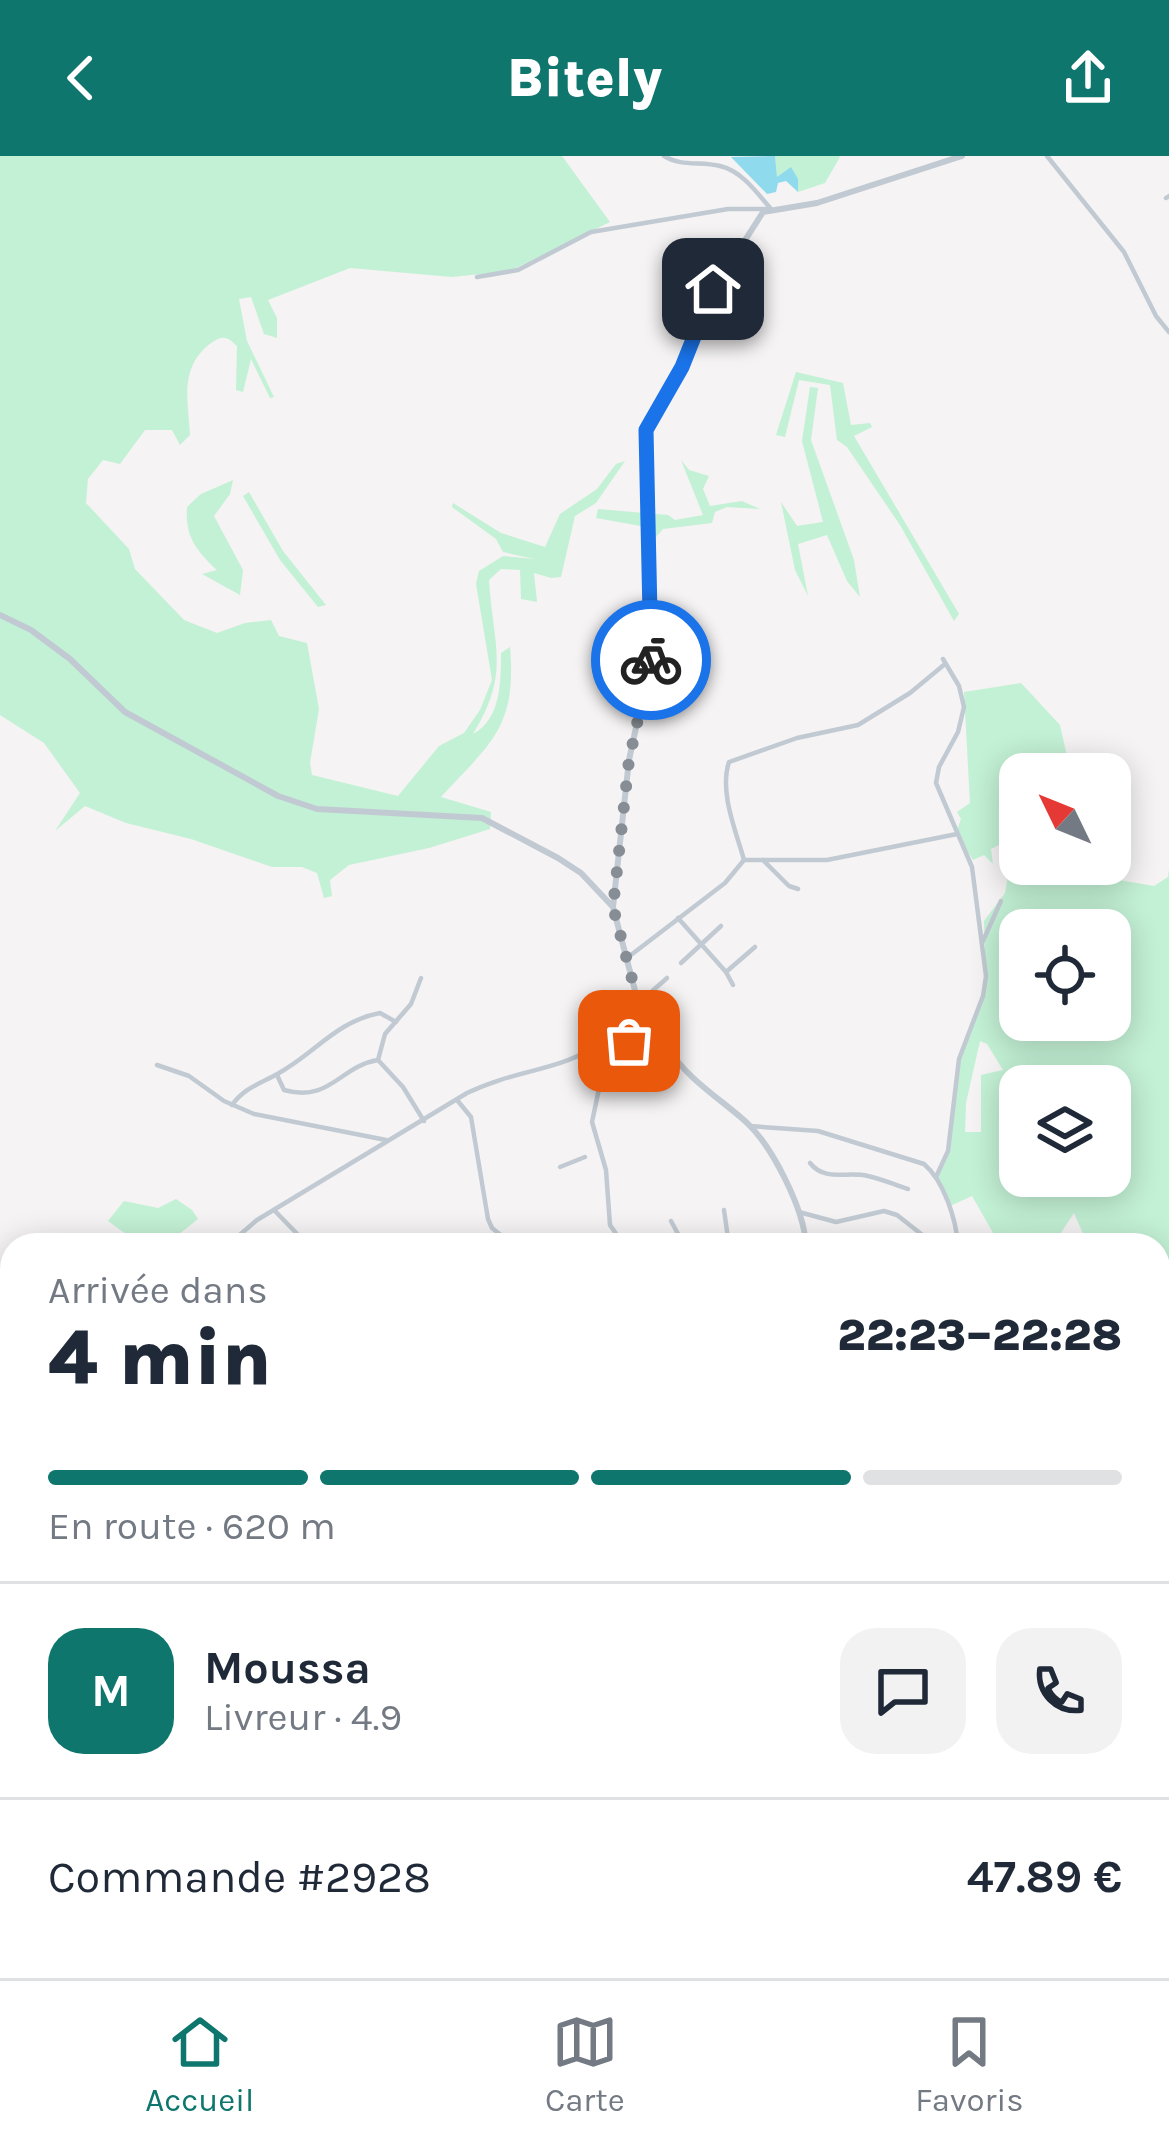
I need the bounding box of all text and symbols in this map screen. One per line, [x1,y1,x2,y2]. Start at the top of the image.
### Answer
icon: back [48,45,114,111]
icon: share [1055,45,1121,111]
text: Bitely [507,46,662,110]
pin [662,238,764,340]
icon: home [680,256,746,322]
courier [591,600,711,720]
icon: bike [618,627,684,693]
north arrow [999,753,1131,885]
map controls [999,753,1131,1197]
button: locate [999,909,1131,1041]
pin [578,990,680,1092]
icon: bag [596,1008,662,1074]
button: layers [999,1065,1131,1197]
text: Arrivée dans [48,1267,268,1313]
text: 22:23–22:28 [837,1309,1122,1361]
text: 4 min [48,1312,272,1404]
text: En route · 620 m [48,1503,336,1549]
button: chat [840,1628,966,1754]
button: phone [996,1628,1122,1754]
text: Moussa [204,1642,371,1694]
text: M [91,1665,131,1717]
text: Livreur · 4.9 [204,1694,402,1740]
text: Commande #2928 [48,1851,431,1903]
text: 47.89 € [967,1851,1122,1903]
tab: Accueil [145,2009,254,2119]
tab: Carte [545,2009,625,2119]
tab: Favoris [915,2009,1024,2119]

